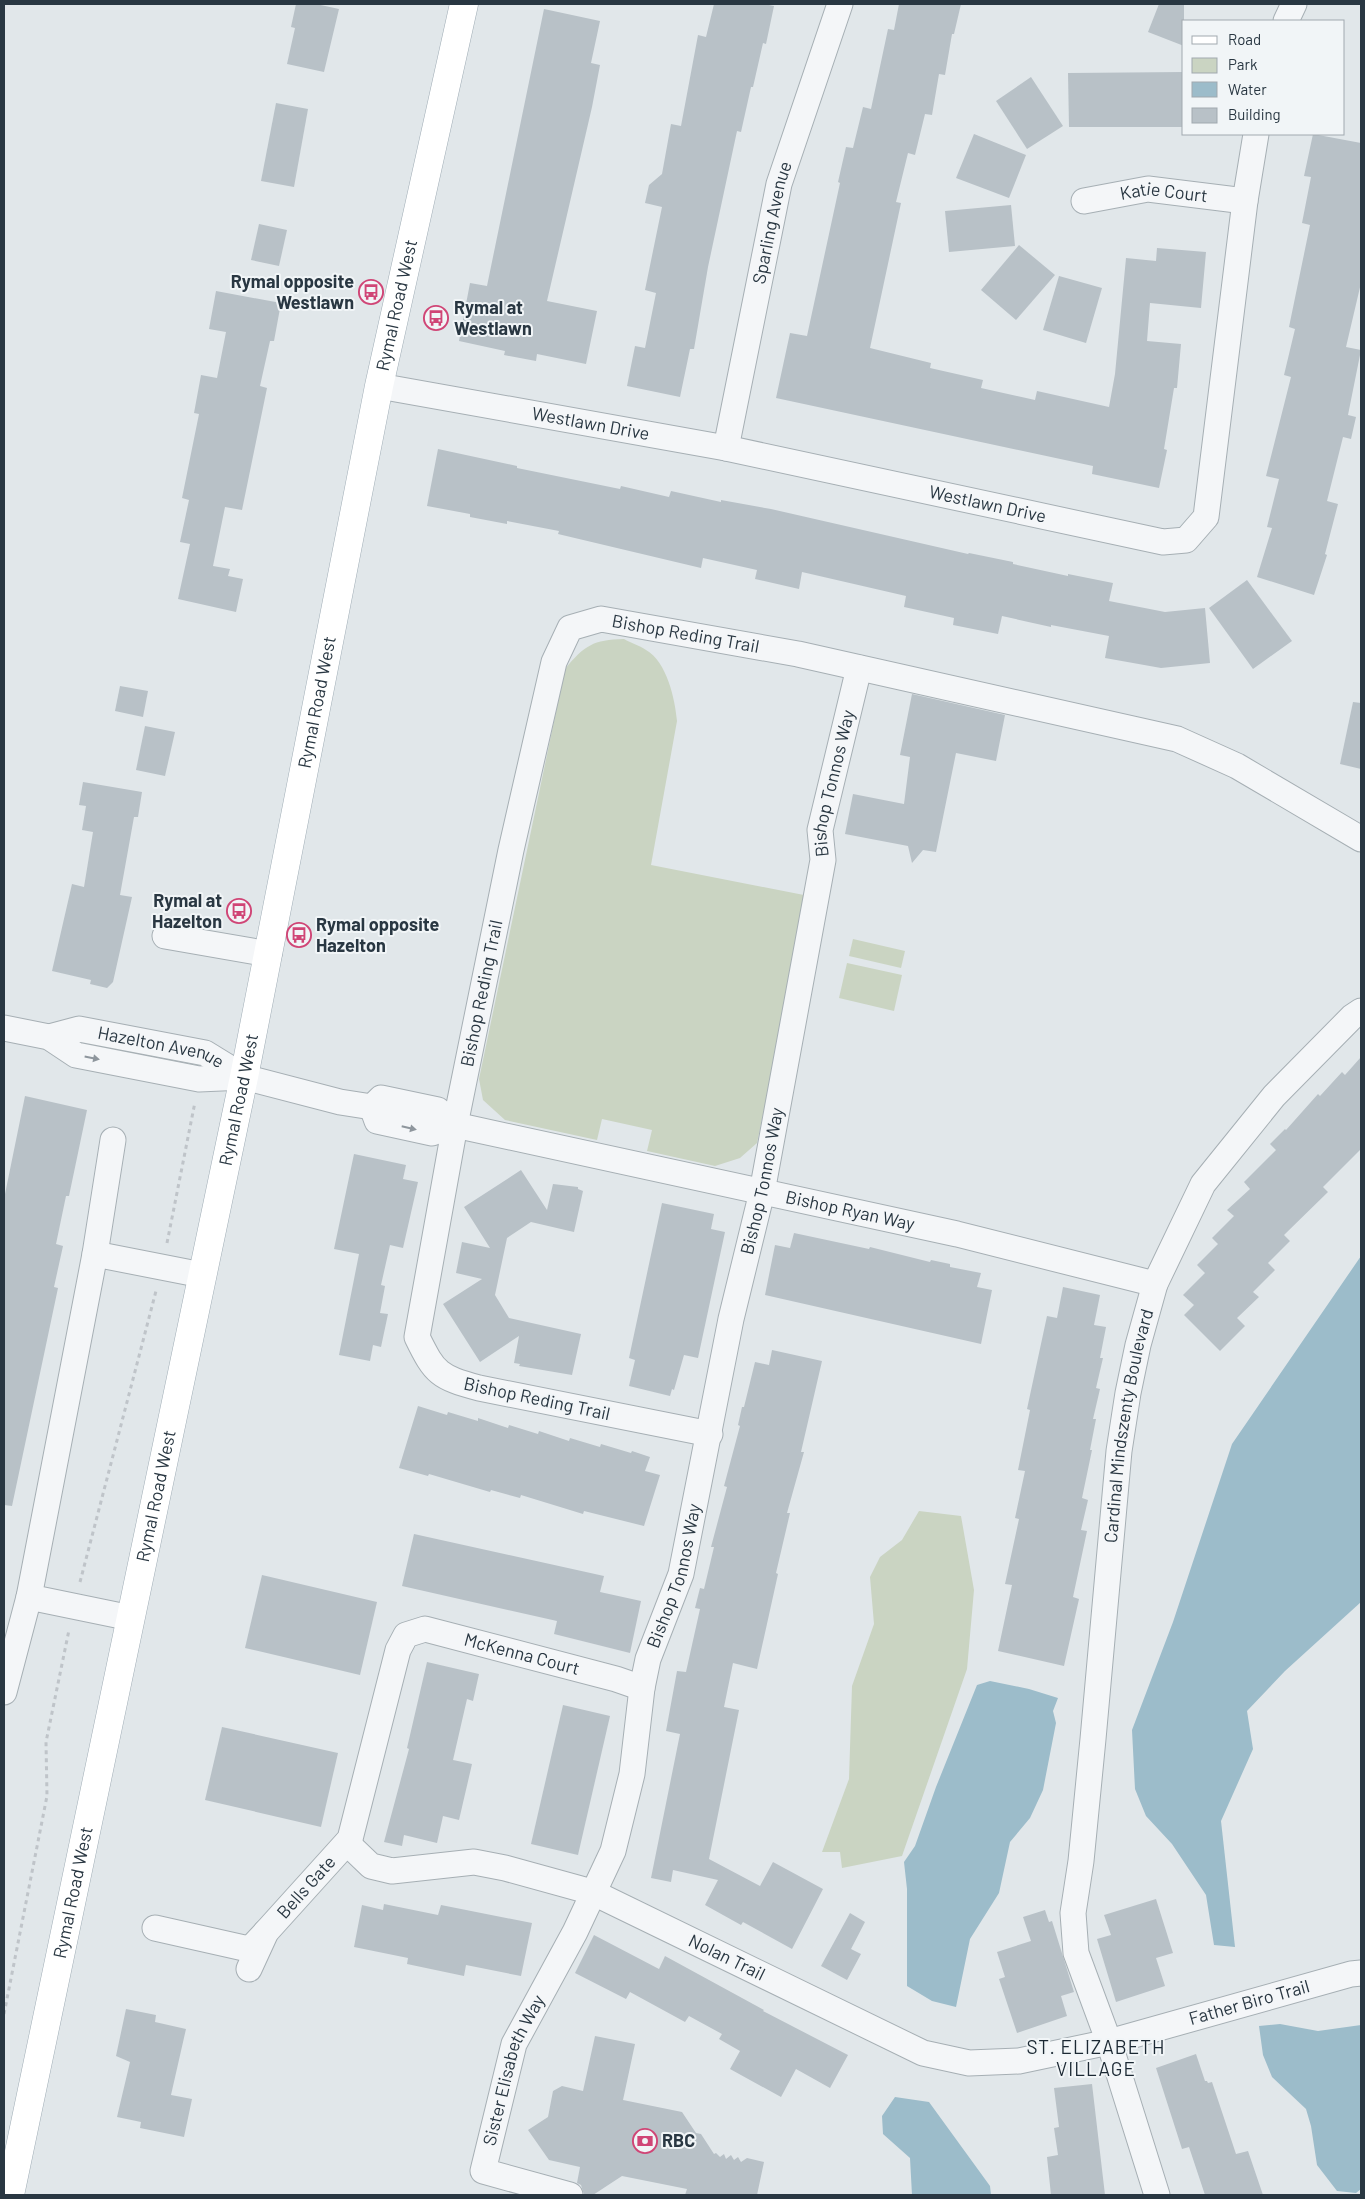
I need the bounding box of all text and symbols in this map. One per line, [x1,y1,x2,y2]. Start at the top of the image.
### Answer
legend [1182,20,1345,135]
text: Road [1228,30,1261,48]
text: Park [1228,55,1258,73]
text: Water [1228,80,1267,98]
text: Building [1228,105,1281,123]
street label: Sparling Avenue [747,158,796,286]
street label: Katie Court [1118,177,1209,206]
street label: Rymal Road West [371,237,421,373]
place label: Rymal opposite Westlawn [231,270,354,313]
bus stop icon: Rymal opposite Westlawn [358,279,384,305]
place label: Rymal at Westlawn [454,296,532,339]
bus stop icon: Rymal at Westlawn [423,305,449,331]
street label: Westlawn Drive [530,402,651,444]
street label: Westlawn Drive [927,480,1048,527]
street label: Bishop Reding Trail [610,609,761,657]
street label: Rymal Road West [293,634,340,770]
street label: Bishop Tonnos Way [808,708,859,858]
place label: Rymal at Hazelton [152,889,222,932]
bus stop icon: Rymal at Hazelton [226,898,252,924]
place label: Rymal opposite Hazelton [316,913,439,956]
street label: Bishop Reding Trail [455,918,506,1069]
bus stop icon: Rymal opposite Hazelton [286,922,312,948]
street label: Hazelton Avenue [96,1021,229,1072]
street label: Rymal Road West [214,1032,262,1167]
one-way arrow [84,1054,99,1062]
street label: Bishop Tonnos Way [735,1105,787,1257]
one-way arrow [402,1124,417,1132]
street label: Bishop Ryan Way [784,1185,917,1235]
street label: Cardinal Mindszenty Boulevard [1099,1306,1158,1544]
street label: Bishop Reding Trail [462,1372,612,1424]
street label: Rymal Road West [131,1428,180,1564]
street label: Bishop Tonnos Way [641,1502,705,1651]
street label: McKenna Court [462,1628,582,1679]
street label: Rymal Road West [48,1824,97,1960]
street label: Bells Gate [272,1850,340,1923]
street label: Nolan Trail [685,1929,769,1985]
street label: Father Biro Trail [1186,1974,1312,2029]
street label: Sister Elisabeth Way [478,1990,549,2148]
district label: ST. ELIZABETH VILLAGE [1027,2035,1165,2080]
bank icon: RBC [632,2128,658,2154]
place label: RBC [662,2129,695,2151]

